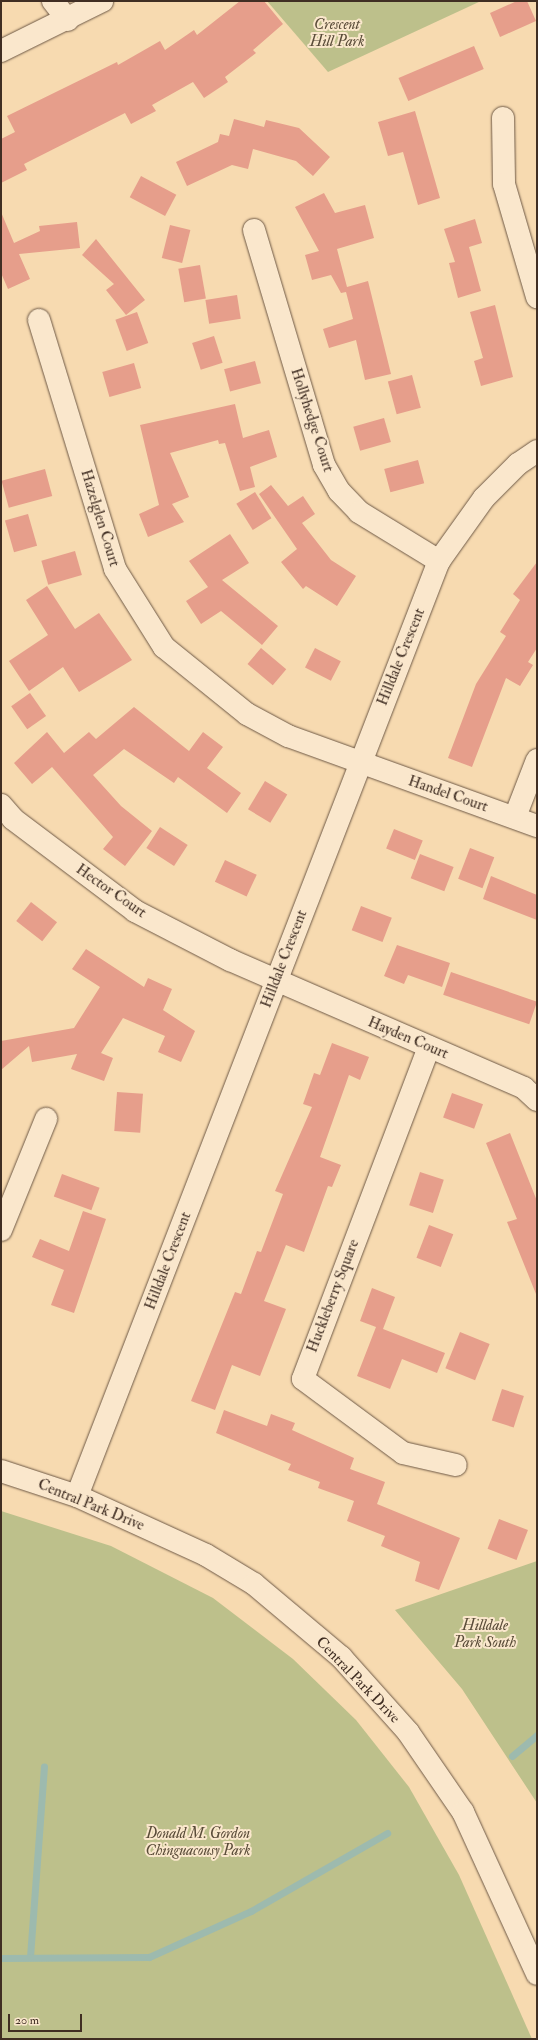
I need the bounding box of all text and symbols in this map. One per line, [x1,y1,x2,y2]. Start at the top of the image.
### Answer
park label: Crescent Hill Park [310,15,364,50]
street label: Hollyhedge Court [287,366,337,474]
street label: Hazelglen Court [77,467,123,569]
street label: Hilldale Crescent [373,606,429,708]
street label: Handel Court [406,772,490,816]
street label: Hector Court [72,860,150,922]
street label: Hilldale Crescent [257,908,311,1010]
street label: Hayden Court [365,1013,451,1063]
street label: Hilldale Crescent [141,1210,195,1312]
street label: Huckleberry Square [303,1237,363,1355]
street label: Central Park Drive [35,1475,147,1535]
park label: Hilldale Park South [454,1616,516,1651]
street label: Central Park Drive [312,1633,404,1727]
park label: Donald M. Gordon Chinguacousy Park [146,1824,250,1859]
scale bar [10,2006,84,2032]
text: 20 m [15,2013,39,2028]

